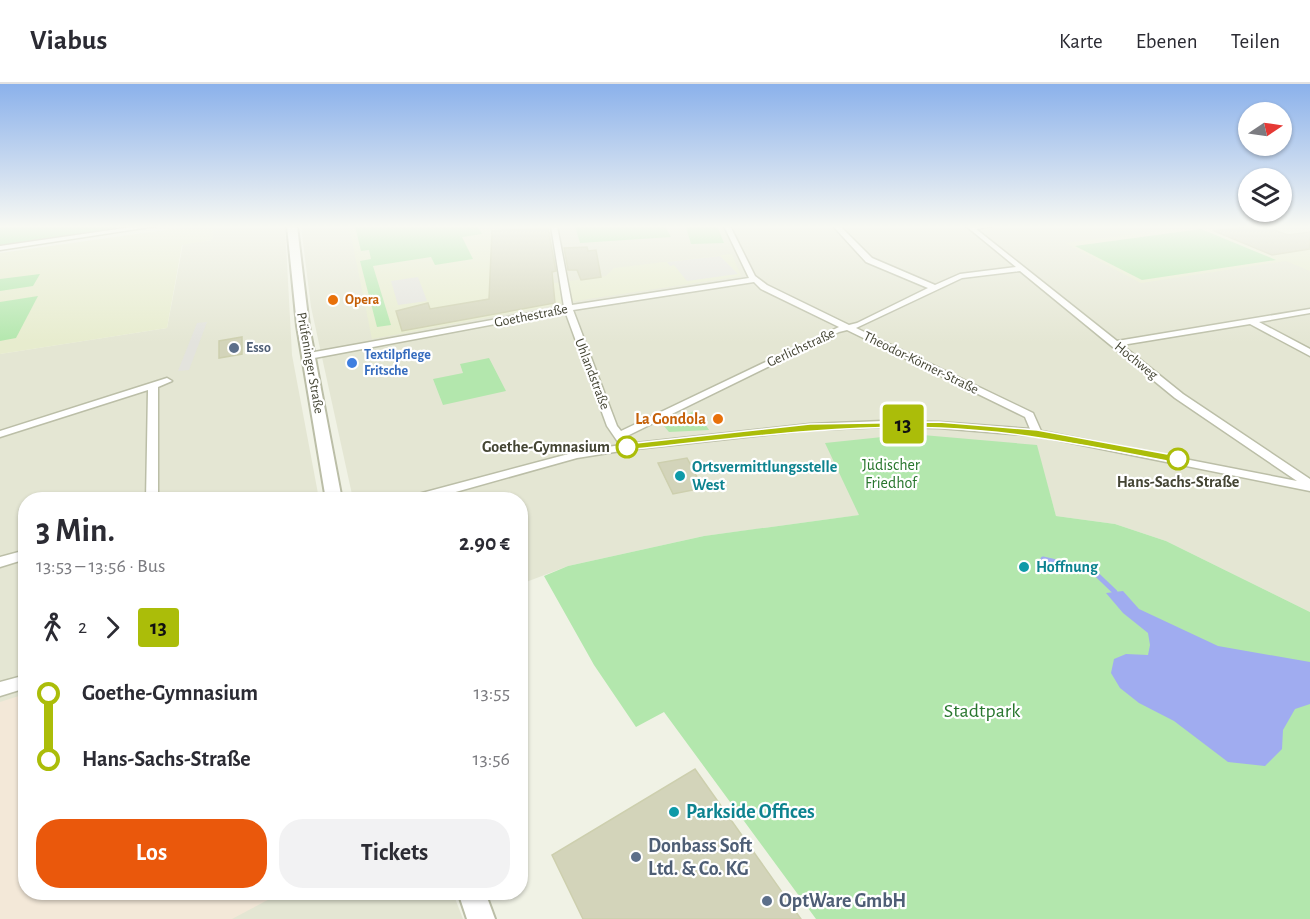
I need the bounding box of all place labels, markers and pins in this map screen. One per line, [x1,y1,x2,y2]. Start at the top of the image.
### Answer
marker: Opera [326,293,340,307]
place label: Opera [345,293,380,307]
marker: Esso [227,341,241,355]
place label: Esso [246,341,271,355]
place label: Textilpflege Fritsche [364,348,431,378]
marker: Textilpflege Fritsche [345,356,359,370]
place label: La Gondola [635,411,706,427]
marker: La Gondola [711,412,725,426]
marker: Goethe-Gymnasium [616,436,638,458]
place label: Goethe-Gymnasium [482,439,610,456]
marker: Hans-Sachs-Straße [1167,448,1189,470]
place label: Ortsvermittlungsstelle West [692,459,838,493]
marker: Ortsvermittlungsstelle West [673,469,687,483]
place label: Hans-Sachs-Straße [1117,474,1240,490]
place label: Hoffnung [1036,559,1099,575]
marker: Hoffnung [1017,560,1031,574]
place label: Parkside Offices [686,802,815,822]
marker: Parkside Offices [667,805,681,819]
place label: Donbass Soft Ltd. & Co. KG [648,836,752,879]
marker: Donbass Soft Ltd. & Co. KG [629,850,643,864]
place label: OptWare GmbH [779,891,906,911]
marker: OptWare GmbH [760,894,774,908]

